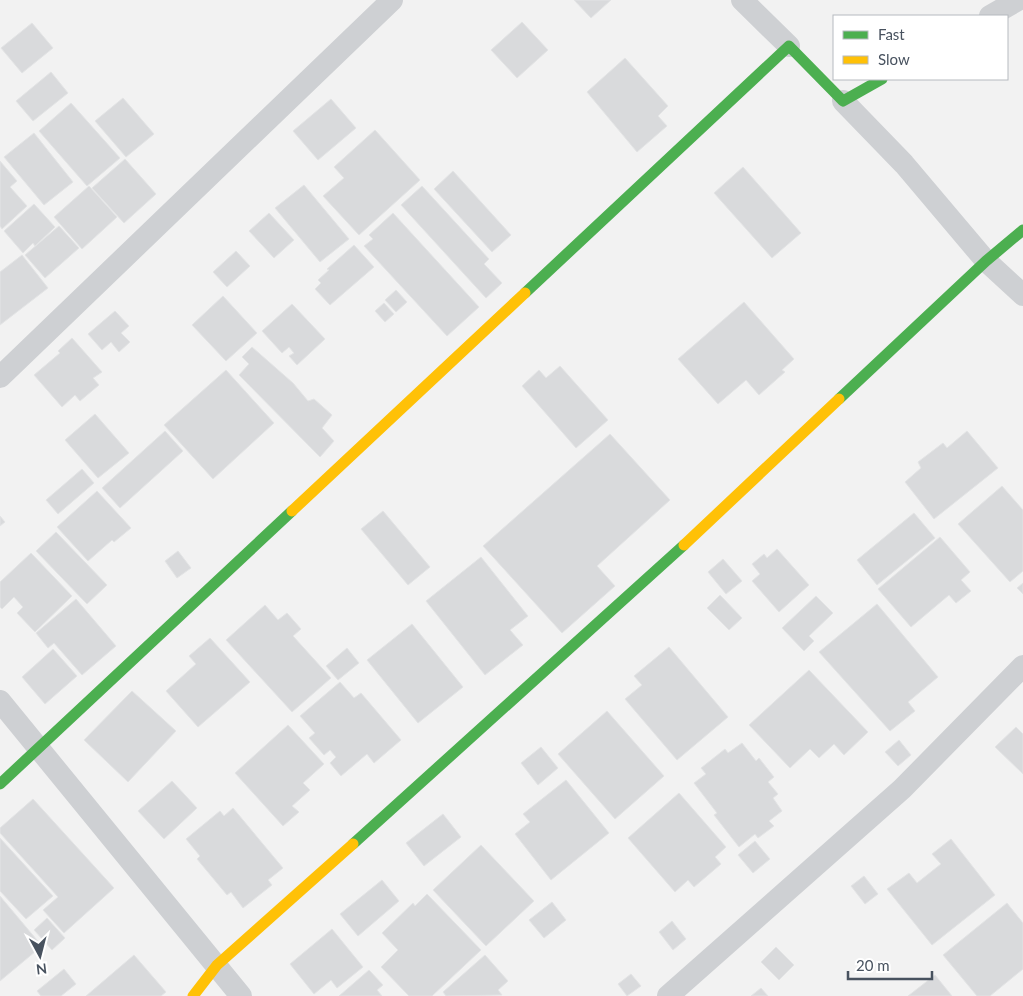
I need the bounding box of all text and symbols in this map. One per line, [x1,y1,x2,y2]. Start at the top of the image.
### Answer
legend [833,15,1008,80]
text: Fast [878,25,905,43]
text: Slow [878,50,910,68]
north arrow [15,931,65,981]
scale bar [848,948,932,980]
text: 20 m [856,956,890,974]
text: N [35,960,48,978]

